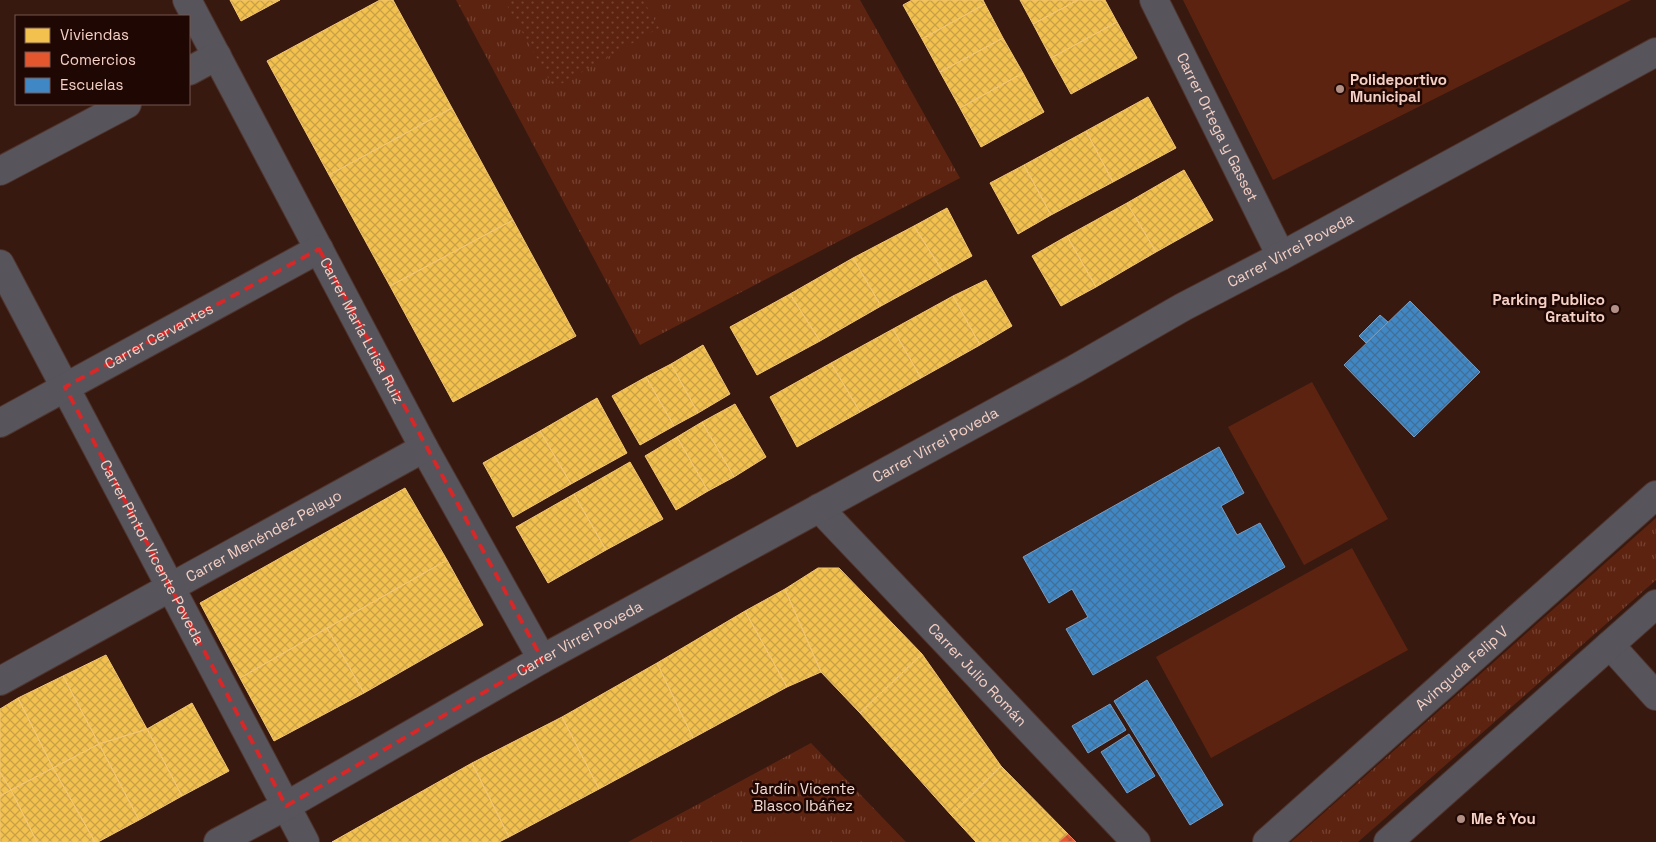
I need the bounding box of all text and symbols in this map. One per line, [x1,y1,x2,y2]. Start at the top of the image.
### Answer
legend [15,15,190,105]
text: Viviendas [60,25,129,44]
street label: Carrer Ortega y Gasset [1173,49,1263,205]
text: Comercios [60,50,136,69]
place label: Polideportivo Municipal [1350,70,1447,106]
text: Escuelas [60,75,124,94]
marker: Polideportivo Municipal [1334,83,1346,95]
street label: Carrer Virrei Poveda [1224,208,1357,291]
street label: Carrer María Luisa Ruiz [316,254,409,407]
place label: Parking Publico Gratuito [1493,290,1605,326]
street label: Carrer Cervantes [101,299,216,373]
marker: Parking Publico Gratuito [1609,303,1621,315]
street label: Carrer Virrei Poveda [869,402,1002,486]
street label: Carrer Pintor Vicente Poveda [96,456,209,648]
street label: Carrer Menéndez Pelayo [182,485,345,586]
street label: Carrer Virrei Poveda [513,596,646,681]
street label: Carrer Julio Román [924,619,1031,730]
street label: Avinguda Felip V [1411,621,1512,714]
park label: Jardín Vicente Blasco Ibáñez [751,779,855,815]
place label: Me & You [1471,809,1536,828]
marker: Me & You [1455,813,1467,825]

